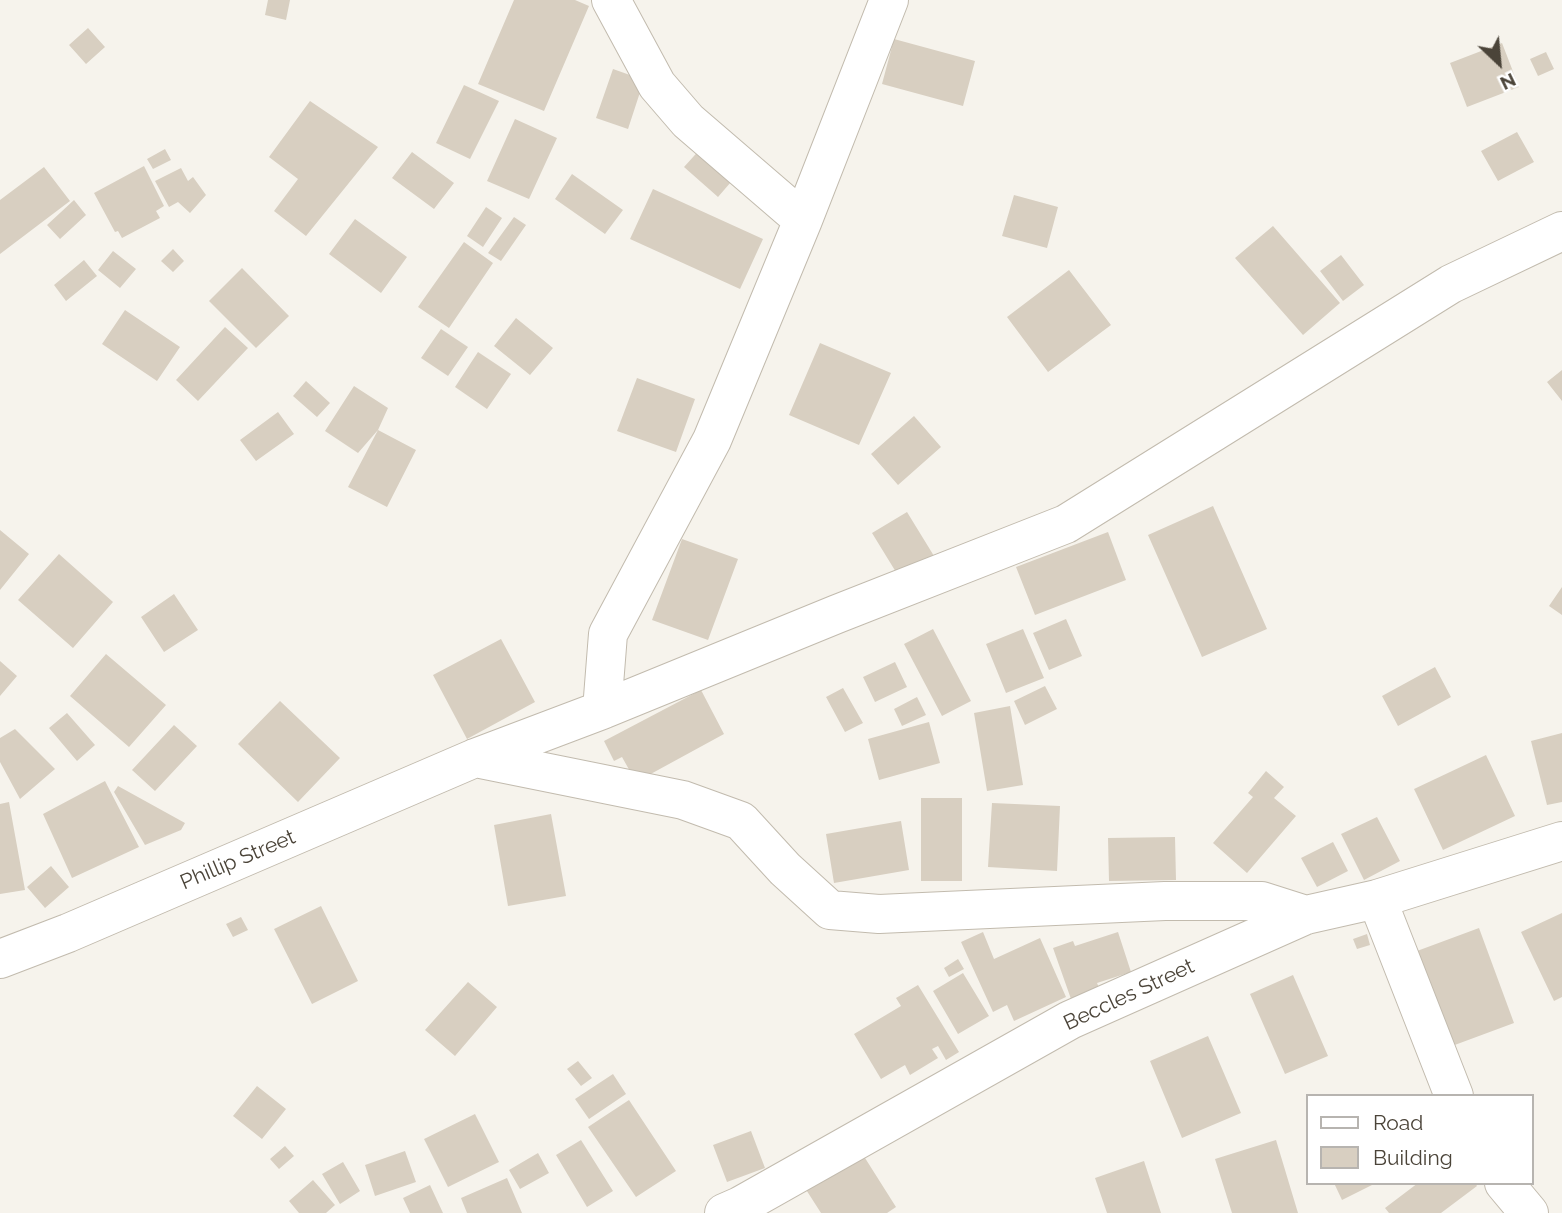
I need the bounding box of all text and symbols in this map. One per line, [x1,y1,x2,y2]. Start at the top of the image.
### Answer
north arrow [1464,28,1534,98]
text: N [1497,69,1520,95]
street label: Phillip Street [177,824,299,896]
street label: Beccles Street [1060,954,1198,1036]
legend [1306,1094,1534,1185]
text: Road [1373,1110,1423,1135]
text: Building [1373,1145,1453,1170]

